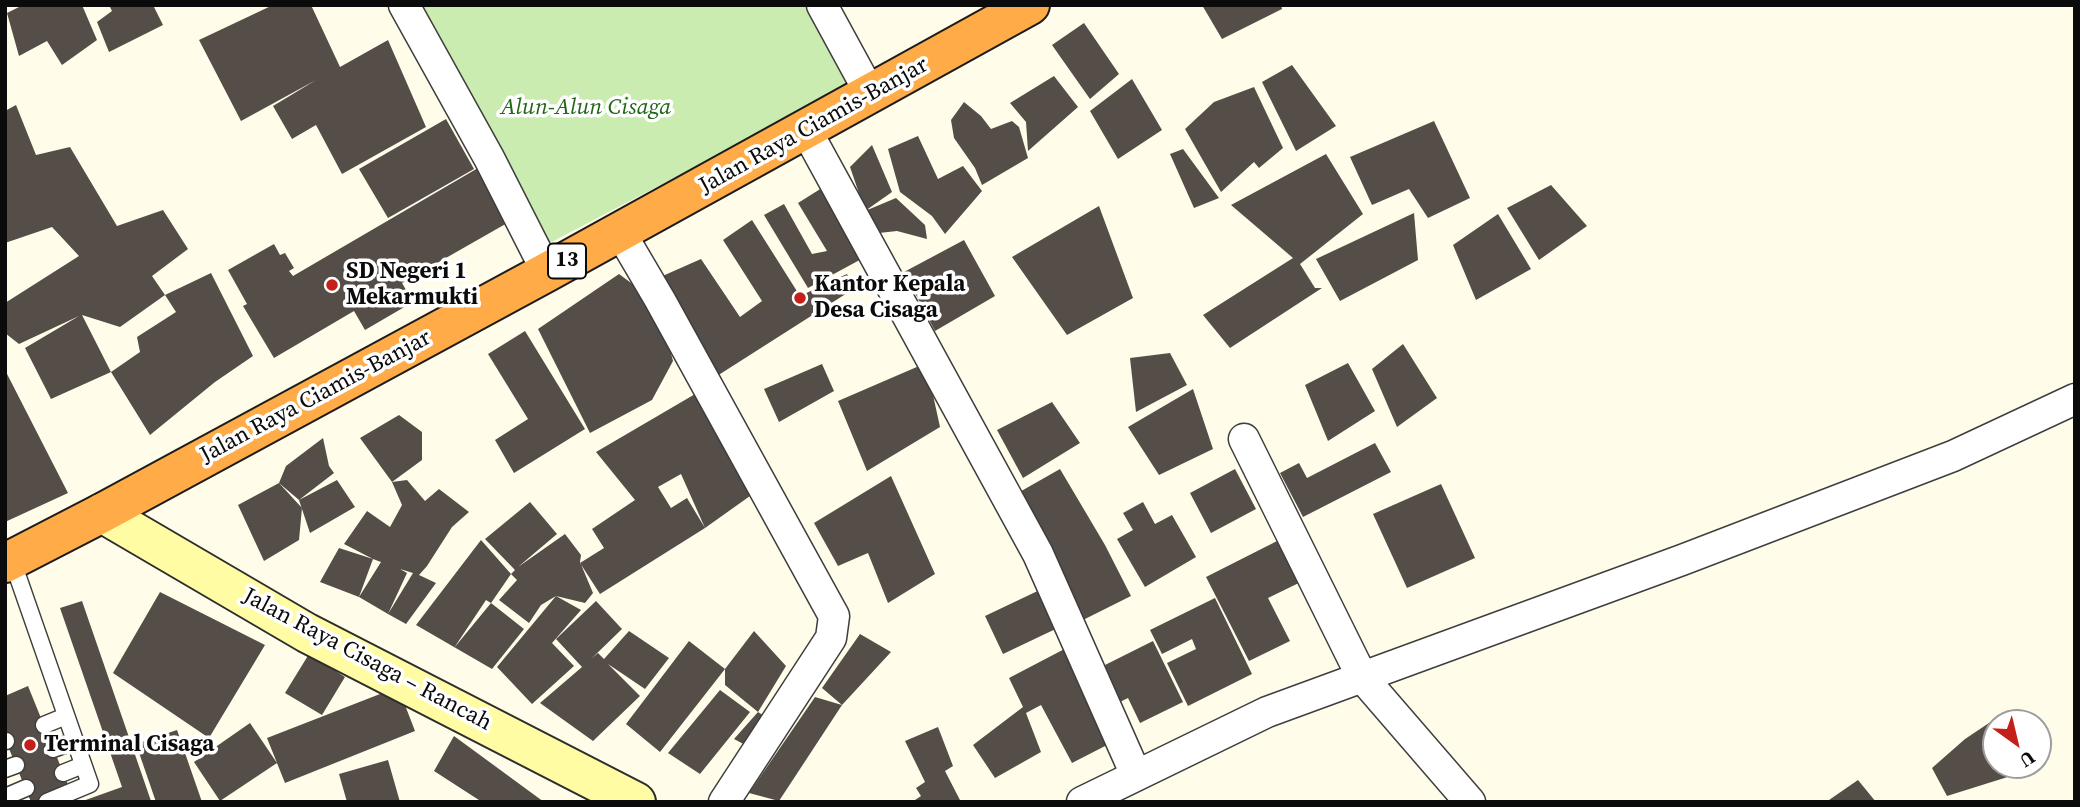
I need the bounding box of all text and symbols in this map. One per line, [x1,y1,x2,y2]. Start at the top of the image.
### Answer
street label: Jalan Raya Ciamis-Banjar [695,52,933,200]
park label: Alun-Alun Cisaga [501,94,671,122]
road number: 13 [548,244,586,278]
place label: SD Negeri 1 Mekarmukti [346,258,478,312]
place label: Kantor Kepala Desa Cisaga [814,271,965,325]
marker: SD Negeri 1 Mekarmukti [324,277,340,293]
marker: Kantor Kepala Desa Cisaga [792,290,808,306]
street label: Jalan Raya Ciamis-Banjar [196,324,436,470]
street label: Jalan Raya Cisaga – Rancah [238,583,496,737]
north arrow [1982,709,2052,779]
place label: Terminal Cisaga [44,731,214,759]
marker: Terminal Cisaga [22,737,38,753]
text: U [2015,745,2041,774]

